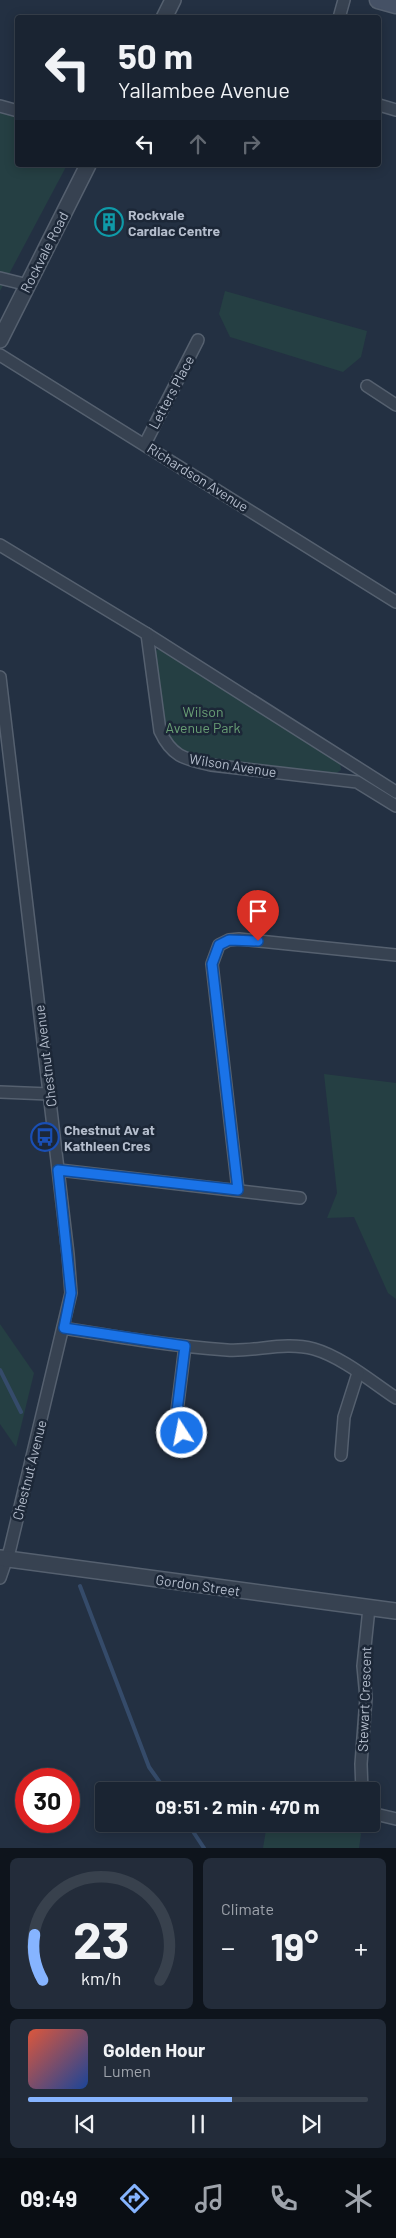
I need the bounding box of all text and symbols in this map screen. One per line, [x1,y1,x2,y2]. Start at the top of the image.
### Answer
text: 50 m [118,34,193,76]
icon: left [35,35,100,100]
text: Yallambee Avenue [118,76,290,102]
icon: left [131,130,159,158]
icon: ahead [184,130,212,158]
icon: right [237,130,265,158]
place label: Rockvale Cardiac Centre [128,206,221,239]
building icon: Rockvale Cardiac Centre [94,207,124,237]
street label: Rockvale Road [16,209,72,295]
street label: Letters Place [145,352,197,432]
street label: Richardson Avenue [144,439,252,515]
park label: Wilson Avenue Park [166,703,240,736]
street label: Wilson Avenue [188,750,278,780]
pin [237,890,279,941]
icon: arrive [244,897,272,925]
street label: Chestnut Avenue [30,1004,60,1108]
place label: Chestnut Av at Kathleen Cres [64,1121,155,1154]
bus stop icon: Chestnut Av at Kathleen Cres [30,1122,60,1152]
position arrow [155,1406,207,1458]
street label: Chestnut Avenue [8,1418,50,1522]
street label: Gordon Street [155,1571,241,1599]
street label: Stewart Crescent [354,1646,374,1752]
speed limit sign: 30 [15,1768,80,1833]
text: 09:51 · 2 min · 470 m [155,1795,320,1818]
text: Climate [221,1899,274,1918]
text: 23 [73,1907,130,1969]
text: 19° [271,1923,318,1969]
text: − [221,1930,235,1964]
text: + [354,1930,368,1964]
text: km/h [81,1967,122,1989]
text: Golden Hour [103,2038,205,2061]
text: Lumen [103,2061,151,2080]
icon: previous [71,2110,99,2138]
icon: pause [184,2110,212,2138]
icon: next [297,2110,325,2138]
icon: directions [117,2181,152,2216]
icon: music [192,2181,227,2216]
icon: phone [266,2181,301,2216]
icon: climate [341,2181,376,2216]
text: 09:49 [20,2185,77,2211]

